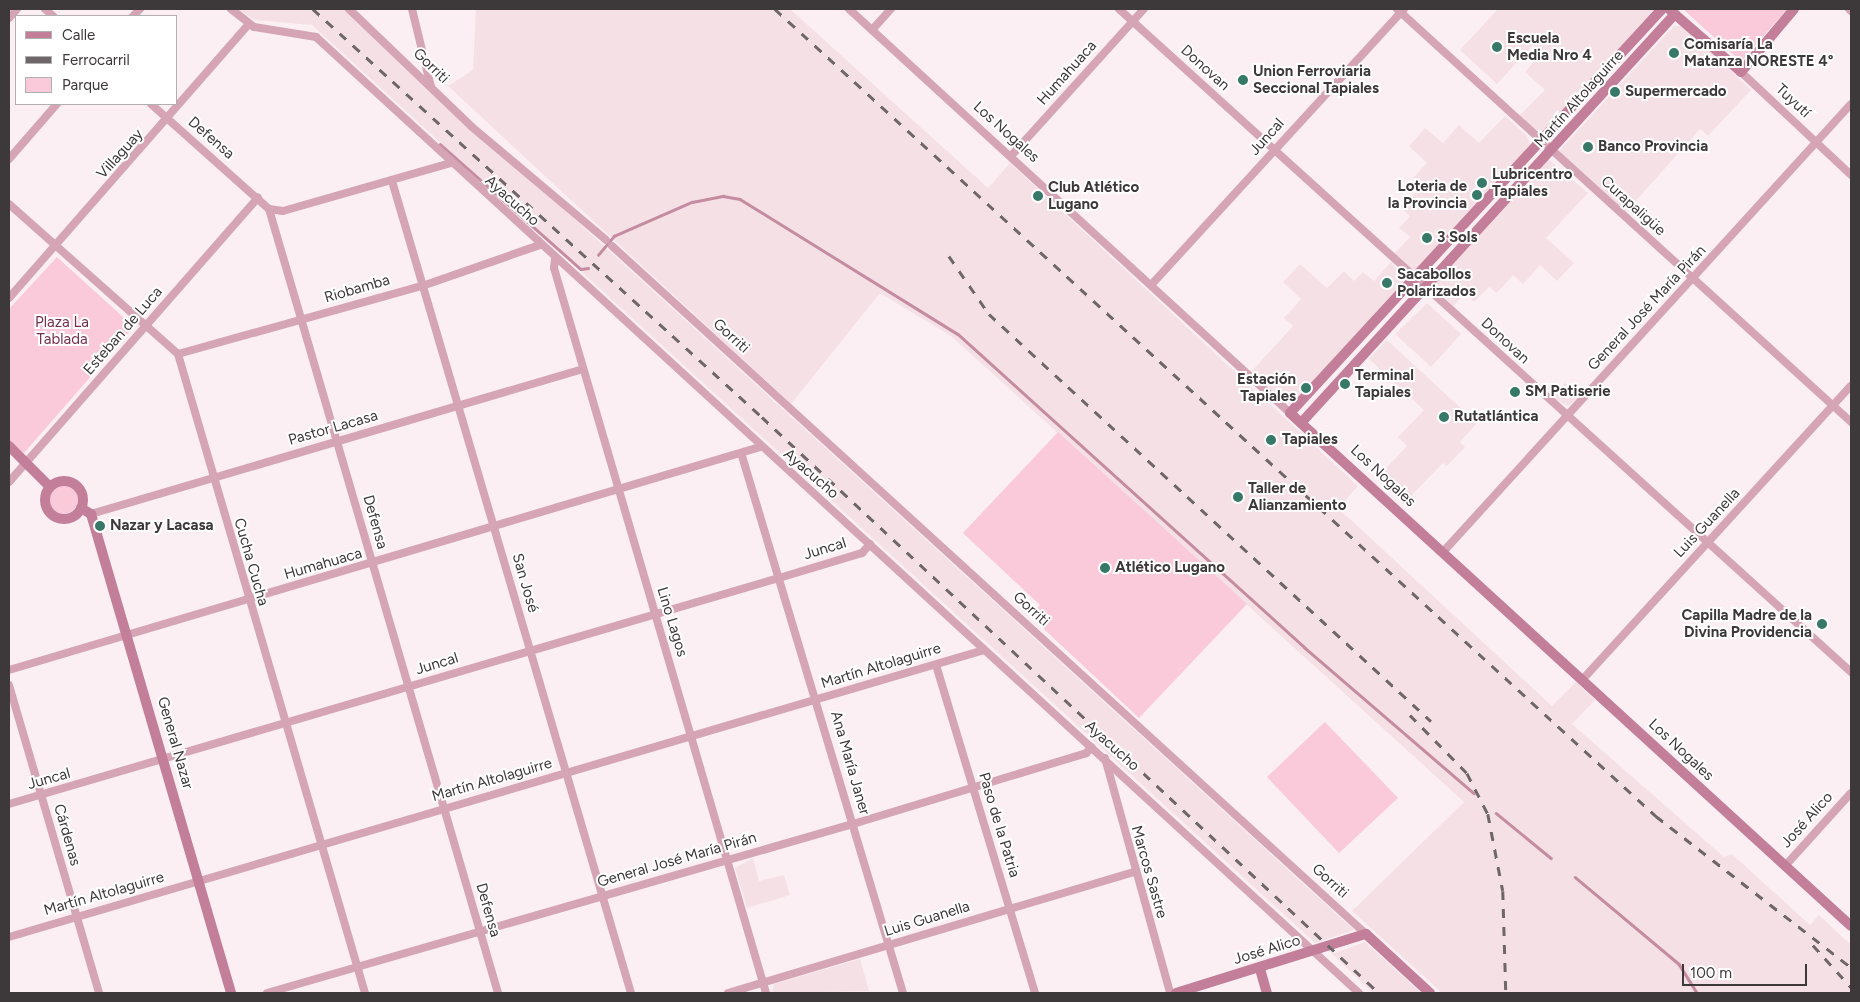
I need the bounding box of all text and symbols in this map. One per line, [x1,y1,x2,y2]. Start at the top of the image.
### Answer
legend [15,15,178,105]
text: Calle [62,26,95,44]
place label: Escuela Media Nro 4 [1507,29,1592,64]
place label: Comisaría La Matanza NORESTE 4° [1684,35,1833,70]
street label: Humahuaca [1033,37,1101,109]
street label: Donovan [1177,41,1233,95]
marker: Escuela Media Nro 4 [1491,41,1503,53]
street label: Gorriti [409,45,453,87]
street label: Martín Altolaguirre [1531,47,1627,151]
marker: Comisaría La Matanza NORESTE 4° [1668,47,1680,59]
text: Ferrocarril [62,51,130,69]
place label: Union Ferroviaria Seccional Tapiales [1253,62,1379,97]
marker: Union Ferroviaria Seccional Tapiales [1237,74,1249,86]
text: Parque [62,76,109,94]
street label: Tuyutí [1772,80,1814,122]
place label: Supermercado [1625,83,1727,101]
marker: Supermercado [1609,86,1621,98]
street label: Los Nogales [969,98,1043,166]
street label: Defensa [184,113,238,163]
street label: Juncal [1246,115,1288,159]
street label: Villaguay [93,125,147,183]
place label: Banco Provincia [1598,138,1708,156]
marker: Banco Provincia [1582,141,1594,153]
place label: Lubricentro Tapiales [1492,165,1573,200]
street label: Ayacucho [481,172,543,230]
street label: Curapaligüe [1597,172,1669,240]
place label: Loteria de la Provincia [1388,177,1467,212]
marker: Lubricentro Tapiales [1476,177,1488,189]
place label: Club Atlético Lugano [1048,178,1139,213]
marker: Loteria de la Provincia [1471,189,1483,201]
marker: Club Atlético Lugano [1032,190,1044,202]
place label: 3 Sols [1437,229,1477,247]
marker: 3 Sols [1421,232,1433,244]
street label: General José María Pirán [1584,242,1710,374]
place label: Sacabollos Polarizados [1397,265,1476,300]
street label: Riobamba [322,271,392,307]
marker: Sacabollos Polarizados [1381,277,1393,289]
street label: Esteban de Luca [80,283,166,379]
park label: Plaza La Tablada [35,313,89,348]
street label: Donovan [1477,314,1533,368]
street label: Gorriti [709,315,753,357]
place label: Terminal Tapiales [1355,366,1414,401]
place label: Estación Tapiales [1237,370,1296,405]
marker: Terminal Tapiales [1339,378,1351,390]
marker: Estación Tapiales [1300,382,1312,394]
place label: SM Patiserie [1525,383,1611,401]
marker: SM Patiserie [1509,386,1521,398]
street label: Pastor Lacasa [286,407,380,449]
place label: Rutatlántica [1454,408,1538,426]
marker: Rutatlántica [1438,411,1450,423]
place label: Tapiales [1282,431,1338,449]
marker: Tapiales [1264,433,1278,447]
street label: Los Nogales [1347,441,1419,511]
street label: Ayacucho [780,445,842,503]
place label: Taller de Alianzamiento [1248,479,1346,514]
street label: Luis Guanella [1670,484,1744,562]
marker: Taller de Alianzamiento [1232,491,1244,503]
street label: Defensa [359,493,391,551]
street label: Cucha Cucha [230,516,272,608]
place label: Nazar y Lacasa [110,517,213,535]
marker: Nazar y Lacasa [94,520,106,532]
street label: Juncal [802,534,848,564]
street label: Humahuaca [282,544,364,584]
street label: San José [508,551,542,615]
place label: Atlético Lugano [1115,559,1225,577]
marker: Atlético Lugano [1099,562,1111,574]
street label: Lino Lagos [653,585,691,659]
street label: Gorriti [1009,588,1053,630]
place label: Capilla Madre de la Divina Providencia [1681,606,1812,641]
marker: Capilla Madre de la Divina Providencia [1816,618,1828,630]
street label: Martín Altolaguirre [819,639,943,693]
street label: Juncal [414,649,460,679]
street label: General Nazar [153,695,197,791]
street label: Ana María Janer [827,709,873,817]
street label: Los Nogales [1645,715,1717,785]
street label: Ayacucho [1081,717,1143,775]
street label: Martín Altolaguirre [430,754,554,806]
street label: Juncal [26,764,72,794]
street label: Paso de la Patria [974,770,1024,880]
street label: José Alico [1777,788,1837,852]
street label: Cárdenas [50,802,84,868]
street label: Marcos Sastre [1127,824,1171,920]
street label: General José María Pirán [595,829,759,891]
street label: Gorriti [1308,860,1352,902]
street label: Martín Altolaguirre [42,868,166,920]
street label: Defensa [472,881,504,939]
street label: Luis Guanella [882,897,972,941]
street label: José Alico [1231,931,1303,969]
scale bar [1685,954,1810,986]
text: 100 m [1690,964,1732,982]

